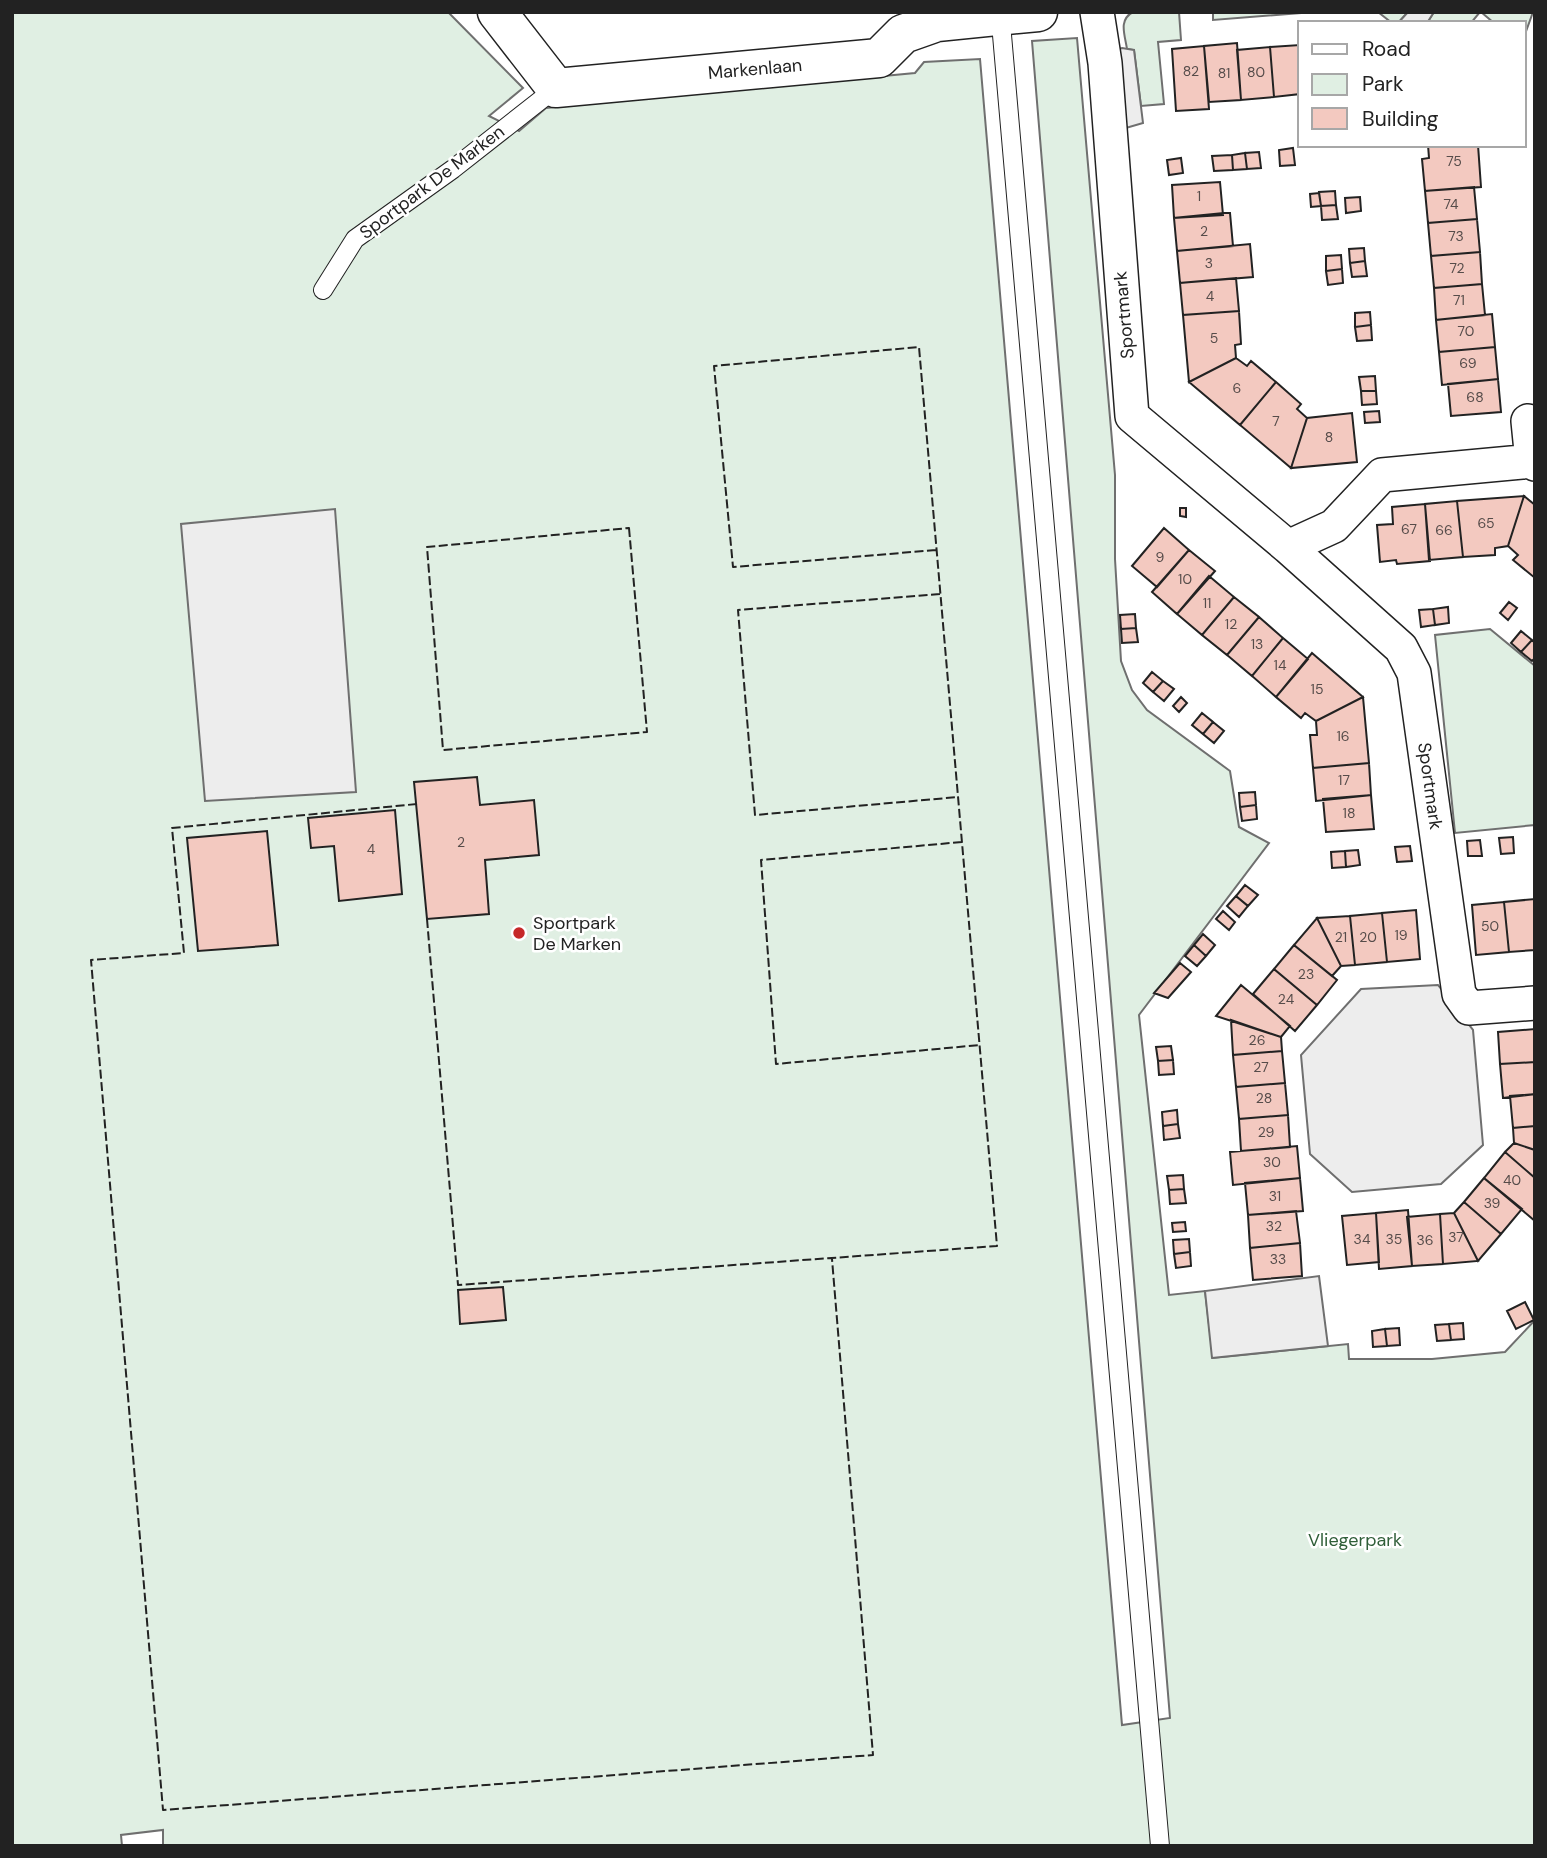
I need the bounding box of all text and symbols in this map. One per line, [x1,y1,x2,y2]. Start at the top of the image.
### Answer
legend [1298,21,1526,147]
text: Road [1362,35,1411,63]
street label: Markenlaan [707,53,803,85]
house number: 82 [1183,62,1199,80]
house number: 80 [1247,63,1265,81]
house number: 81 [1218,64,1230,82]
text: Park [1362,70,1404,98]
text: Building [1362,105,1439,133]
street label: Sportpark De Marken [355,120,509,244]
house number: 75 [1446,152,1462,170]
house number: 1 [1197,187,1201,205]
house number: 74 [1443,195,1459,213]
house number: 2 [1200,222,1208,240]
house number: 73 [1448,227,1464,245]
house number: 3 [1205,254,1213,272]
house number: 72 [1449,259,1465,277]
street label: Sportmark [1108,270,1140,360]
house number: 4 [1206,287,1215,305]
house number: 71 [1453,291,1465,309]
house number: 70 [1458,322,1474,340]
house number: 5 [1210,329,1218,347]
house number: 69 [1459,354,1477,372]
house number: 6 [1233,379,1241,397]
house number: 68 [1466,388,1484,406]
house number: 7 [1272,412,1280,430]
house number: 8 [1325,428,1333,446]
house number: 65 [1477,514,1495,532]
house number: 67 [1401,520,1417,538]
house number: 66 [1435,521,1453,539]
house number: 9 [1156,548,1165,566]
house number: 10 [1178,570,1192,588]
house number: 11 [1203,594,1211,612]
house number: 12 [1225,615,1237,633]
house number: 13 [1251,635,1263,653]
house number: 14 [1274,656,1287,674]
house number: 15 [1311,680,1323,698]
house number: 16 [1336,727,1350,745]
street label: Sportmark [1412,741,1448,831]
house number: 17 [1338,771,1350,789]
house number: 18 [1343,804,1355,822]
house number: 2 [457,833,465,851]
house number: 4 [367,840,376,858]
place label: Sportpark De Marken [533,911,621,956]
house number: 50 [1481,917,1499,935]
marker: Sportpark De Marken [511,925,527,941]
house number: 19 [1394,926,1408,944]
house number: 21 [1335,928,1347,946]
house number: 20 [1359,928,1377,946]
house number: 23 [1298,965,1314,983]
house number: 24 [1278,990,1295,1008]
house number: 26 [1249,1031,1265,1049]
house number: 27 [1253,1058,1269,1076]
house number: 28 [1256,1089,1272,1107]
house number: 29 [1258,1123,1275,1141]
house number: 30 [1263,1153,1281,1171]
house number: 40 [1503,1171,1521,1189]
house number: 31 [1269,1187,1281,1205]
house number: 39 [1484,1194,1501,1212]
house number: 32 [1266,1217,1282,1235]
house number: 37 [1448,1228,1464,1246]
house number: 34 [1354,1230,1371,1248]
house number: 35 [1386,1230,1402,1248]
house number: 36 [1416,1231,1434,1249]
house number: 33 [1270,1250,1286,1268]
park label: Vliegerpark [1308,1528,1402,1552]

